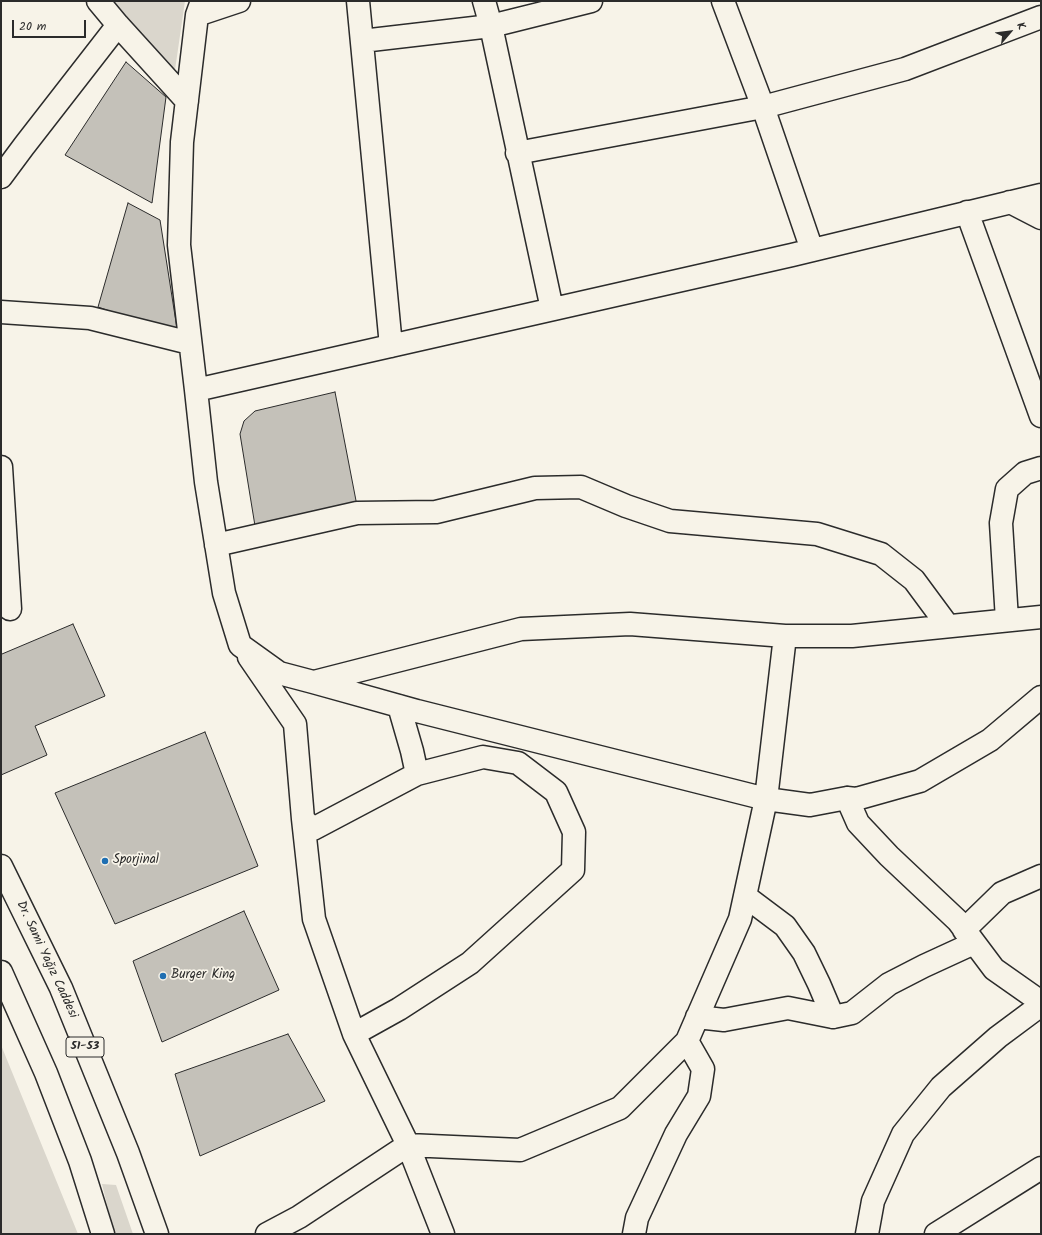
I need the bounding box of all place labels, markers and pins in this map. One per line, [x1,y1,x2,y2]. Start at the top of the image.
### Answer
place label: Sporjinal [113,853,159,869]
marker: Sporjinal [100,856,110,866]
place label: Burger King [171,968,235,984]
marker: Burger King [158,971,168,981]

